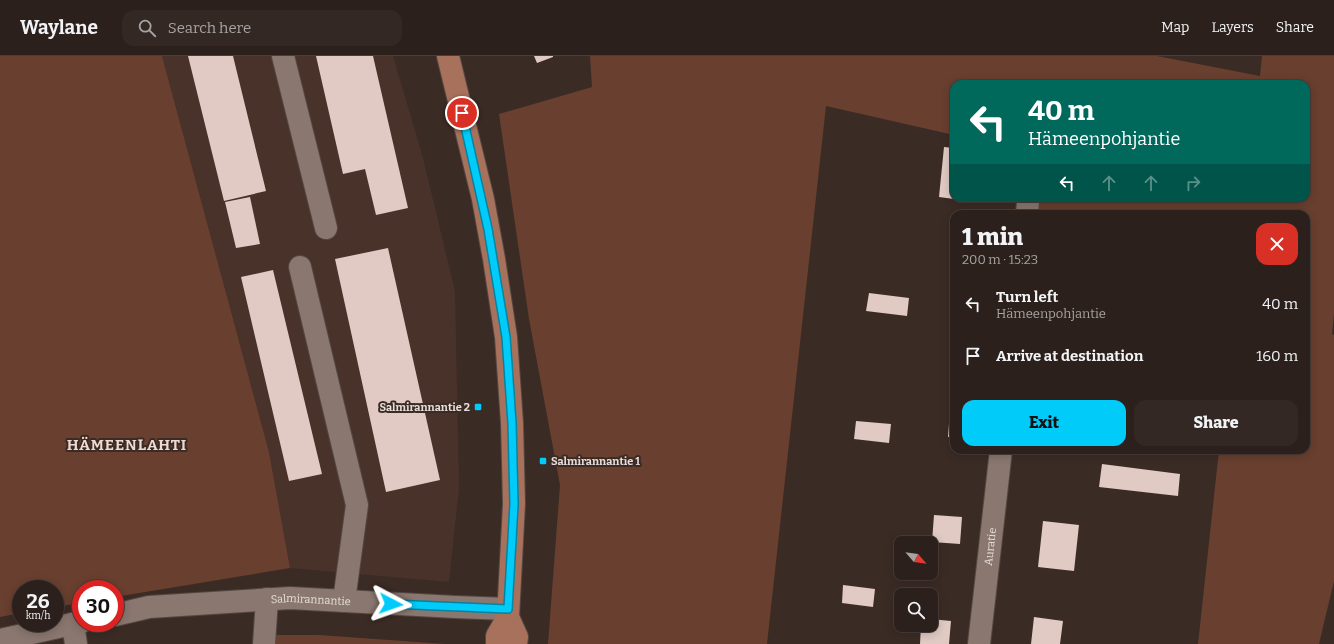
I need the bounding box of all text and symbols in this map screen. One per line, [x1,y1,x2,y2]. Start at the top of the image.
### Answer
search box [122,10,402,46]
text: Waylane [20,16,98,39]
icon: search [136,17,158,39]
text: Search here [168,19,251,37]
text: Map [1161,19,1189,36]
text: Layers [1211,19,1254,36]
text: Share [1276,19,1314,36]
text: 40 m [1028,94,1095,127]
pin [445,96,479,130]
icon: left [962,96,1014,148]
icon: arrive [451,102,473,124]
text: Hämeenpohjantie [1028,128,1180,150]
icon: left [1056,172,1078,194]
icon: ahead [1098,172,1120,194]
icon: ahead [1140,172,1162,194]
icon: right [1182,172,1204,194]
text: 1 min [962,223,1023,251]
button: close [1256,223,1298,265]
text: 200 m · 15:23 [962,252,1038,267]
text: Turn left [996,288,1058,306]
icon: left [962,293,984,315]
text: 40 m [1262,295,1298,313]
text: Hämeenpohjantie [996,306,1106,321]
icon: arrive [962,345,984,367]
text: Arrive at destination [996,347,1143,365]
text: 160 m [1256,347,1298,365]
button: Exit [962,400,1126,446]
button: Share [1134,400,1298,446]
place label: Salmirannantie 2 [379,401,470,414]
marker: Salmirannantie 2 [473,402,483,412]
district label: HÄMEENLAHTI [67,436,187,454]
place label: Salmirannantie 1 [551,455,640,468]
marker: Salmirannantie 1 [538,456,548,466]
street label: Auratie [981,527,999,566]
north arrow [894,536,938,580]
map controls [894,536,938,632]
speed limit sign: 30 [72,580,124,632]
position arrow [370,583,412,625]
button: search [894,588,938,632]
text: 26 [26,589,50,613]
street label: Salmirannantie [270,591,351,608]
text: km/h [26,610,50,622]

